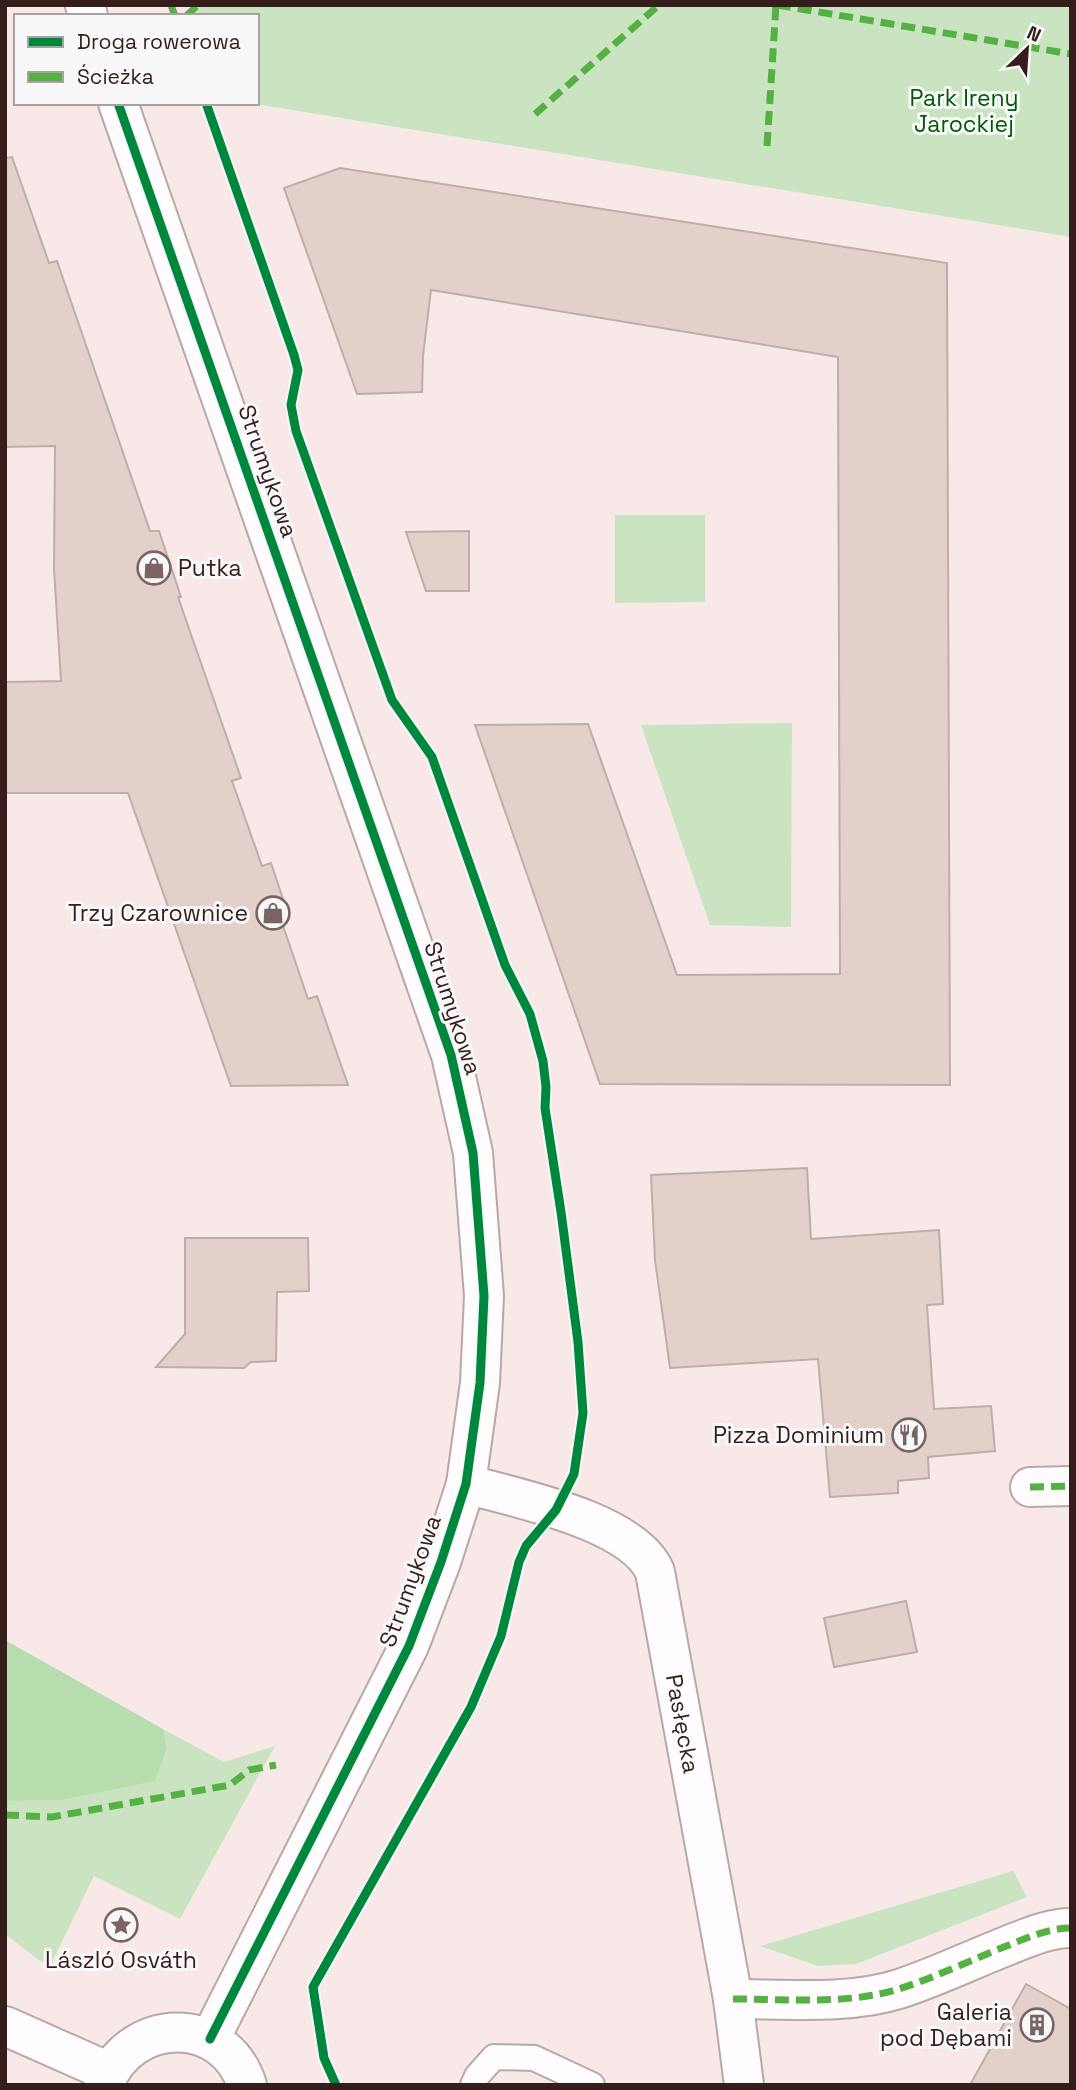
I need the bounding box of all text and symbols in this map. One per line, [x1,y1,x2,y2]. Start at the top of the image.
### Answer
legend [14,14,259,105]
north arrow [992,14,1062,84]
text: N [1023,20,1045,48]
text: Droga rowerowa [77,28,241,55]
text: Ścieżka [77,63,154,90]
park label: Park Ireny Jarockiej [909,83,1019,139]
street label: Strumykowa [231,401,305,541]
shop icon: Putka [135,549,173,587]
place label: Putka [178,553,242,583]
shop icon: Trzy Czarownice [254,894,292,932]
place label: Trzy Czarownice [68,898,248,928]
street label: Strumykowa [417,938,489,1078]
restaurant icon: Pizza Dominium [890,1416,928,1454]
place label: Pizza Dominium [713,1420,884,1450]
street label: Strumykowa [372,1511,448,1651]
street label: Pasłęcka [659,1672,706,1776]
place icon: László Osváth [102,1906,140,1944]
place label: László Osváth [45,1945,197,1975]
place label: Galeria pod Dębami [880,1997,1012,2053]
building icon: Galeria pod Dębami [1018,2006,1056,2044]

